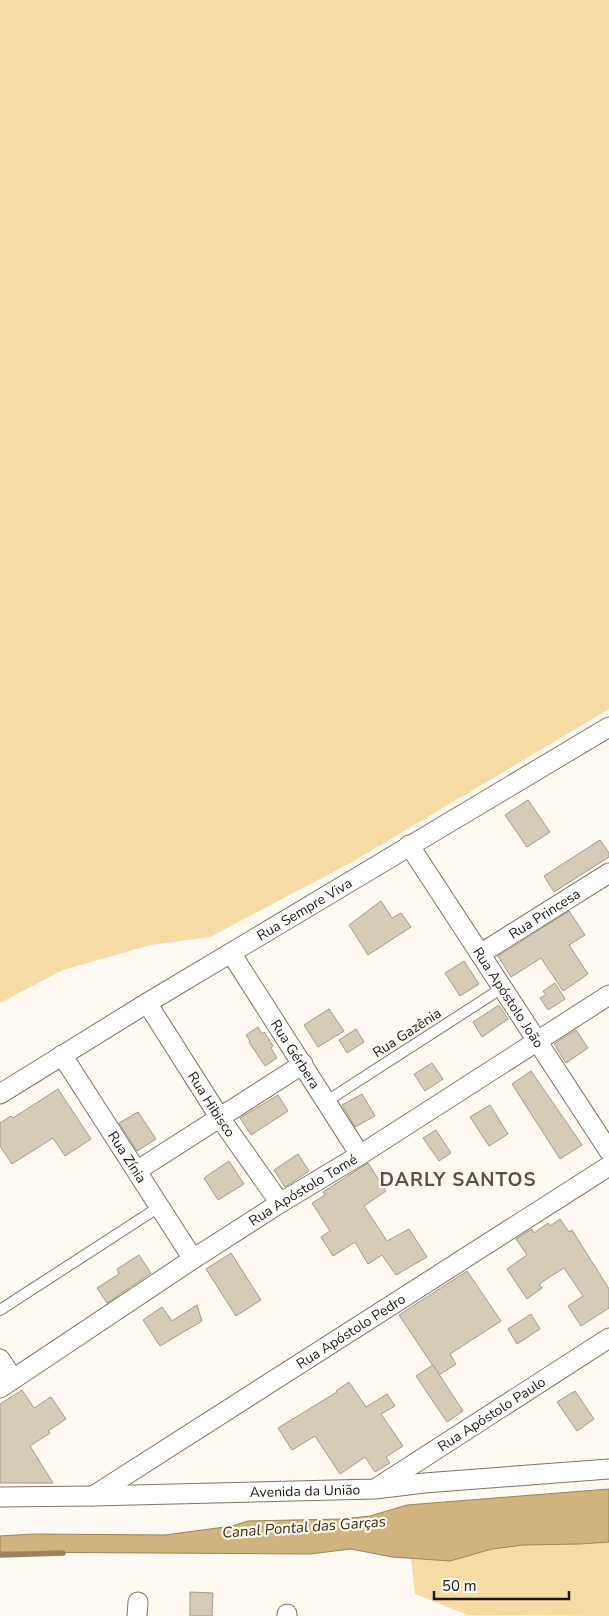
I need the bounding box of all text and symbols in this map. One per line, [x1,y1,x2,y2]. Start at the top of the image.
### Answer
street label: Rua Sempre Viva [253,873,355,945]
street label: Rua Princesa [505,884,584,943]
street label: Rua Apóstolo João [469,943,549,1052]
street label: Rua Gazênia [369,1004,445,1062]
street label: Rua Gérbera [266,1016,325,1093]
street label: Rua Hibisco [183,1068,240,1141]
street label: Rua Zínia [104,1127,151,1187]
street label: Rua Apóstolo Tomé [245,1149,361,1230]
district label: DARLY SANTOS [380,1167,536,1193]
street label: Rua Apóstolo Pedro [293,1289,409,1373]
street label: Rua Apóstolo Paulo [434,1372,549,1456]
street label: Avenida da União [249,1480,361,1502]
water label: Canal Pontal das Garças [221,1511,387,1543]
scale bar [434,1568,569,1600]
text: 50 m [442,1576,477,1596]

